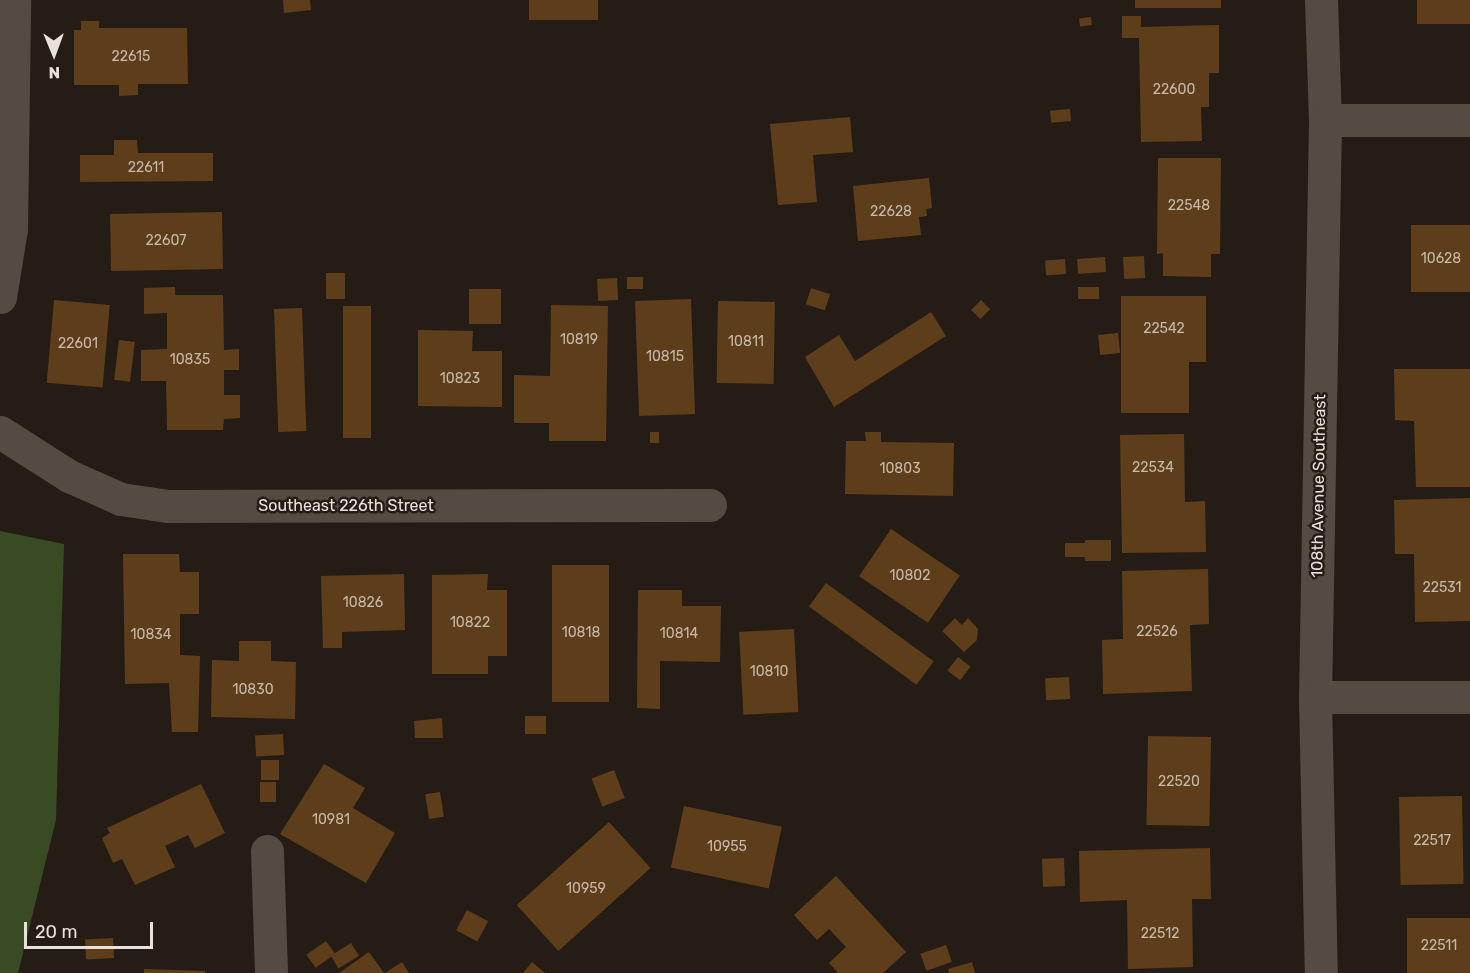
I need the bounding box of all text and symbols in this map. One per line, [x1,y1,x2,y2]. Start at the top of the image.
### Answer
north arrow [24,24,84,84]
house number: 22615 [112,49,150,65]
text: N [48,63,60,82]
house number: 22600 [1153,82,1195,98]
house number: 22611 [128,160,164,176]
house number: 22548 [1168,198,1210,214]
house number: 22628 [870,204,912,220]
house number: 22607 [146,233,186,249]
house number: 10628 [1421,251,1461,267]
house number: 22542 [1143,321,1185,337]
house number: 10819 [560,332,598,348]
house number: 10811 [728,334,764,350]
house number: 22601 [58,336,98,352]
house number: 10815 [646,349,684,365]
house number: 10835 [170,352,210,368]
house number: 10823 [440,371,480,387]
street label: 108th Avenue Southeast [1308,394,1330,578]
house number: 22534 [1132,460,1174,476]
house number: 10803 [879,461,921,477]
street label: Southeast 226th Street [258,496,434,516]
house number: 10802 [890,568,930,584]
house number: 22531 [1423,580,1461,596]
house number: 10826 [343,595,383,611]
house number: 10822 [450,615,490,631]
house number: 22526 [1136,624,1178,640]
house number: 10818 [562,625,600,641]
house number: 10814 [660,626,698,642]
house number: 10834 [131,627,171,643]
house number: 10810 [750,664,788,680]
house number: 10830 [232,682,274,698]
house number: 22520 [1158,774,1200,790]
house number: 10981 [312,812,350,828]
house number: 22517 [1413,833,1451,849]
house number: 10955 [707,839,747,855]
house number: 10959 [566,881,606,897]
scale bar [27,910,156,948]
text: 20 m [35,921,77,943]
house number: 22512 [1141,926,1179,942]
house number: 22511 [1421,938,1457,954]

